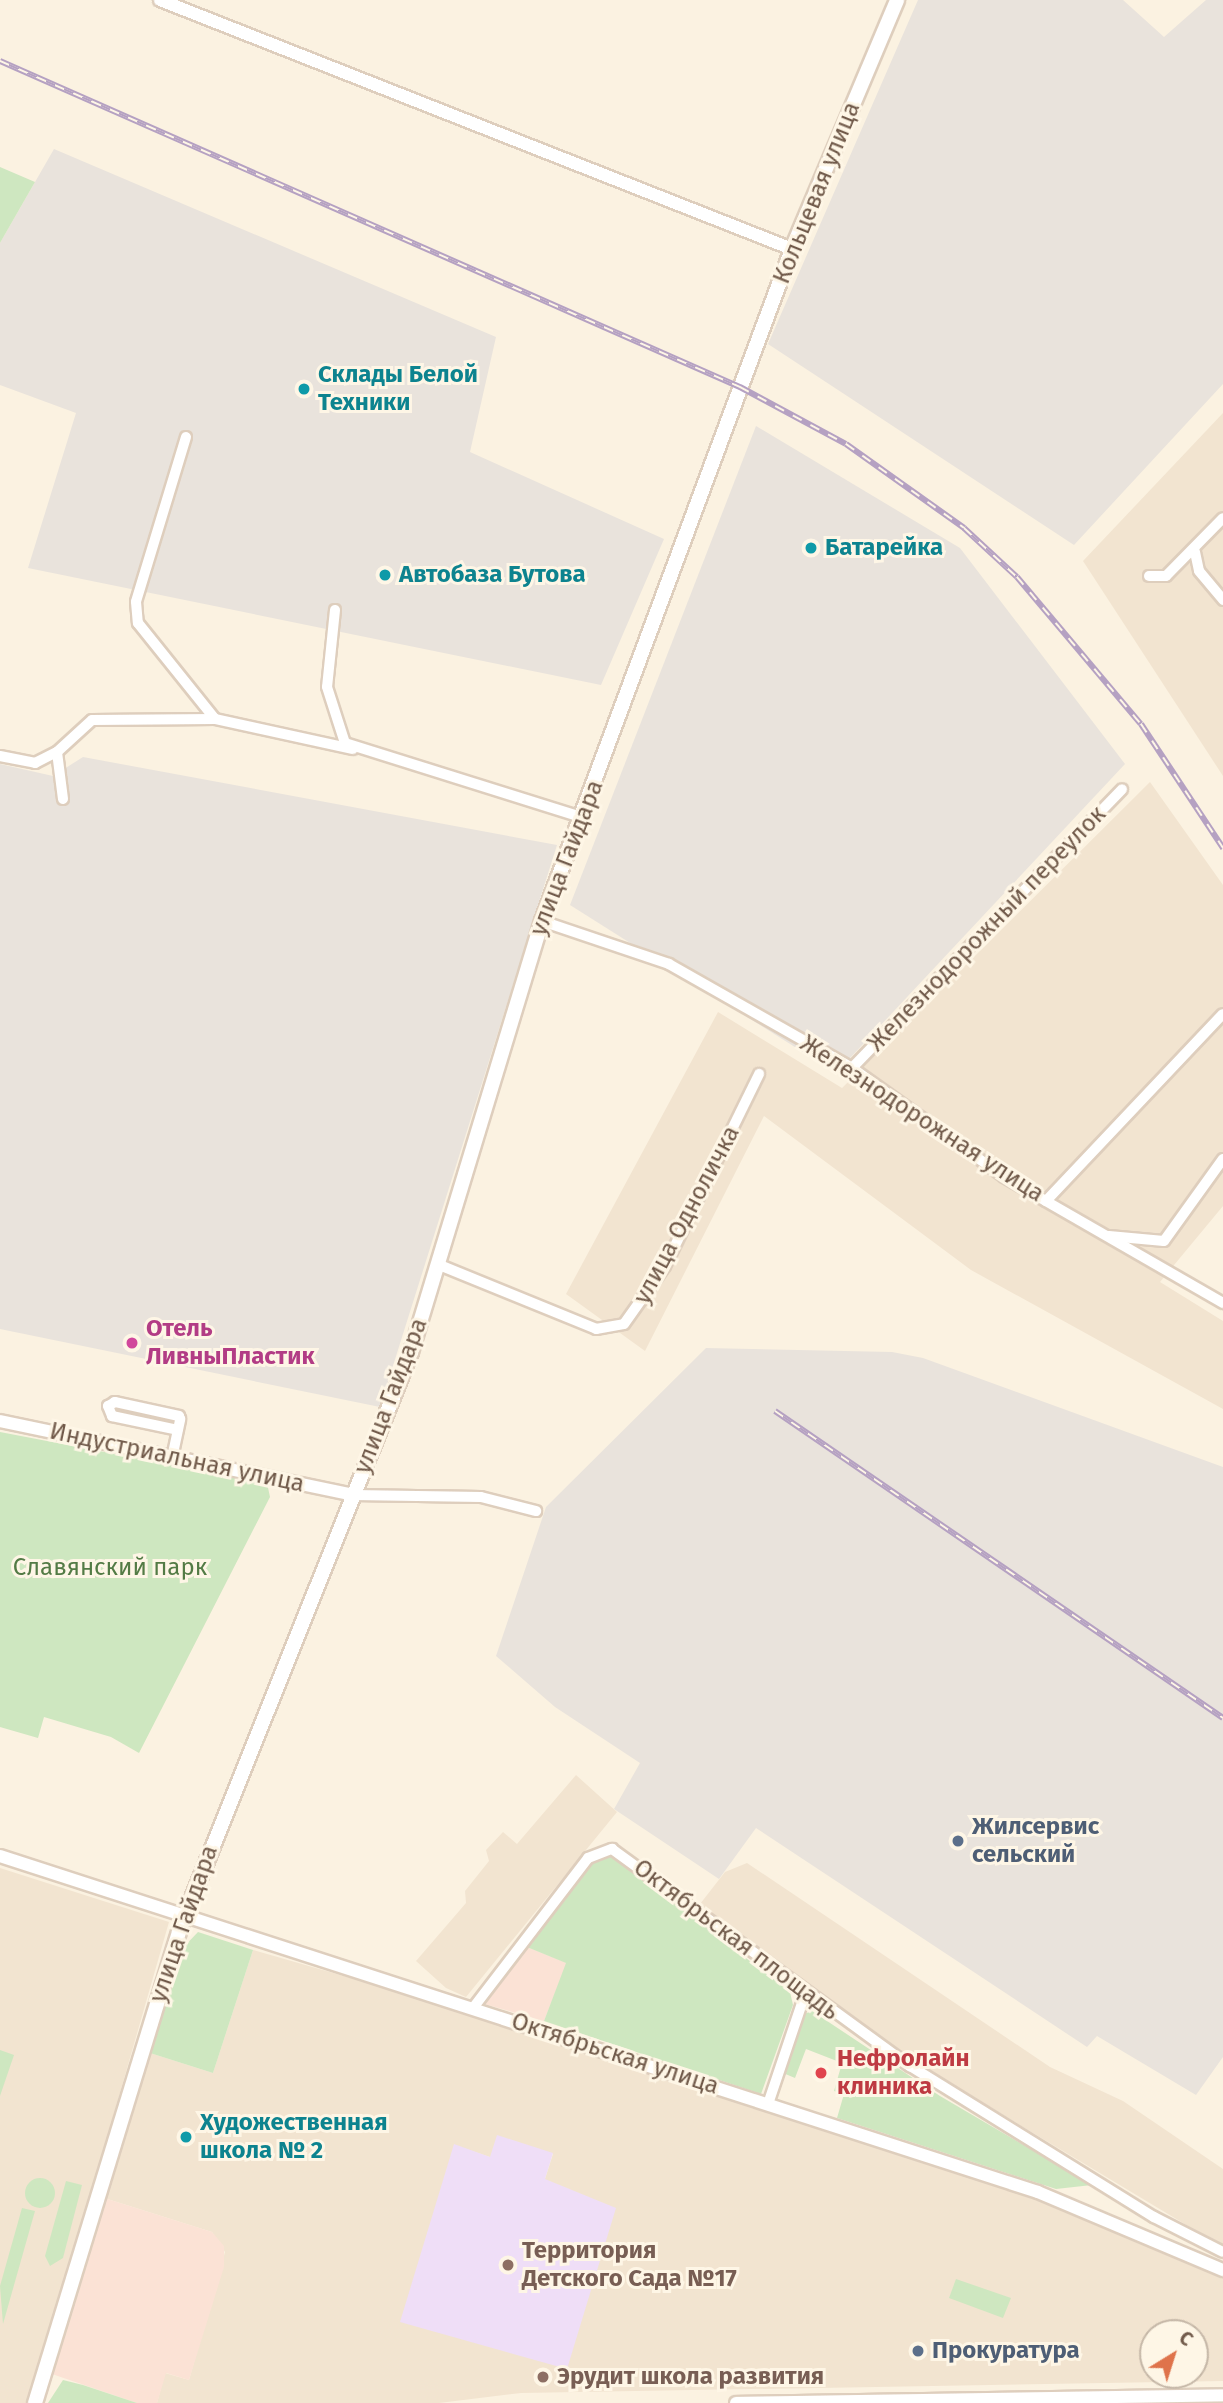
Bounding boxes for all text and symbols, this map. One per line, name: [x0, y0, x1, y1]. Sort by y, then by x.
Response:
street label: Кольцевая улица: [767, 98, 867, 288]
place label: Склады Белой Техники: [318, 361, 478, 417]
marker: Склады Белой Техники: [296, 381, 312, 397]
place label: Батарейка: [825, 534, 943, 562]
marker: Батарейка: [803, 540, 819, 556]
place label: Автобаза Бутова: [399, 561, 586, 589]
marker: Автобаза Бутова: [377, 567, 393, 583]
street label: улица Гайдара: [524, 776, 610, 940]
street label: Железнодорожный переулок: [862, 800, 1112, 1058]
street label: Железнодорожная улица: [795, 1029, 1049, 1209]
street label: улица Одноличка: [628, 1121, 746, 1309]
street label: улица Гайдара: [348, 1314, 434, 1478]
place label: Отель ЛивныПластик: [146, 1315, 315, 1371]
marker: Отель ЛивныПластик: [124, 1335, 140, 1351]
street label: Индустриальная улица: [47, 1417, 307, 1499]
park label: Славянский парк: [13, 1554, 207, 1582]
place label: Жилсервис сельский: [972, 1813, 1099, 1869]
marker: Жилсервис сельский: [950, 1833, 966, 1849]
street label: улица Гайдара: [144, 1842, 224, 2006]
street label: Октябрьская площадь: [628, 1853, 844, 2027]
street label: Октябрьская улица: [508, 2007, 722, 2101]
place label: Нефролайн клиника: [837, 2045, 970, 2101]
marker: Нефролайн клиника: [811, 2063, 831, 2083]
place label: Художественная школа № 2: [200, 2109, 388, 2165]
marker: Художественная школа № 2: [178, 2129, 194, 2145]
place label: Территория Детского Сада №17: [522, 2237, 737, 2293]
marker: Территория Детского Сада №17: [500, 2257, 516, 2273]
north arrow: [1139, 2319, 1209, 2389]
text: С: [1175, 2326, 1197, 2351]
place label: Прокуратура: [932, 2337, 1080, 2365]
marker: Прокуратура: [910, 2343, 926, 2359]
place label: Эрудит школа развития: [557, 2363, 824, 2391]
marker: Эрудит школа развития: [535, 2369, 551, 2385]

